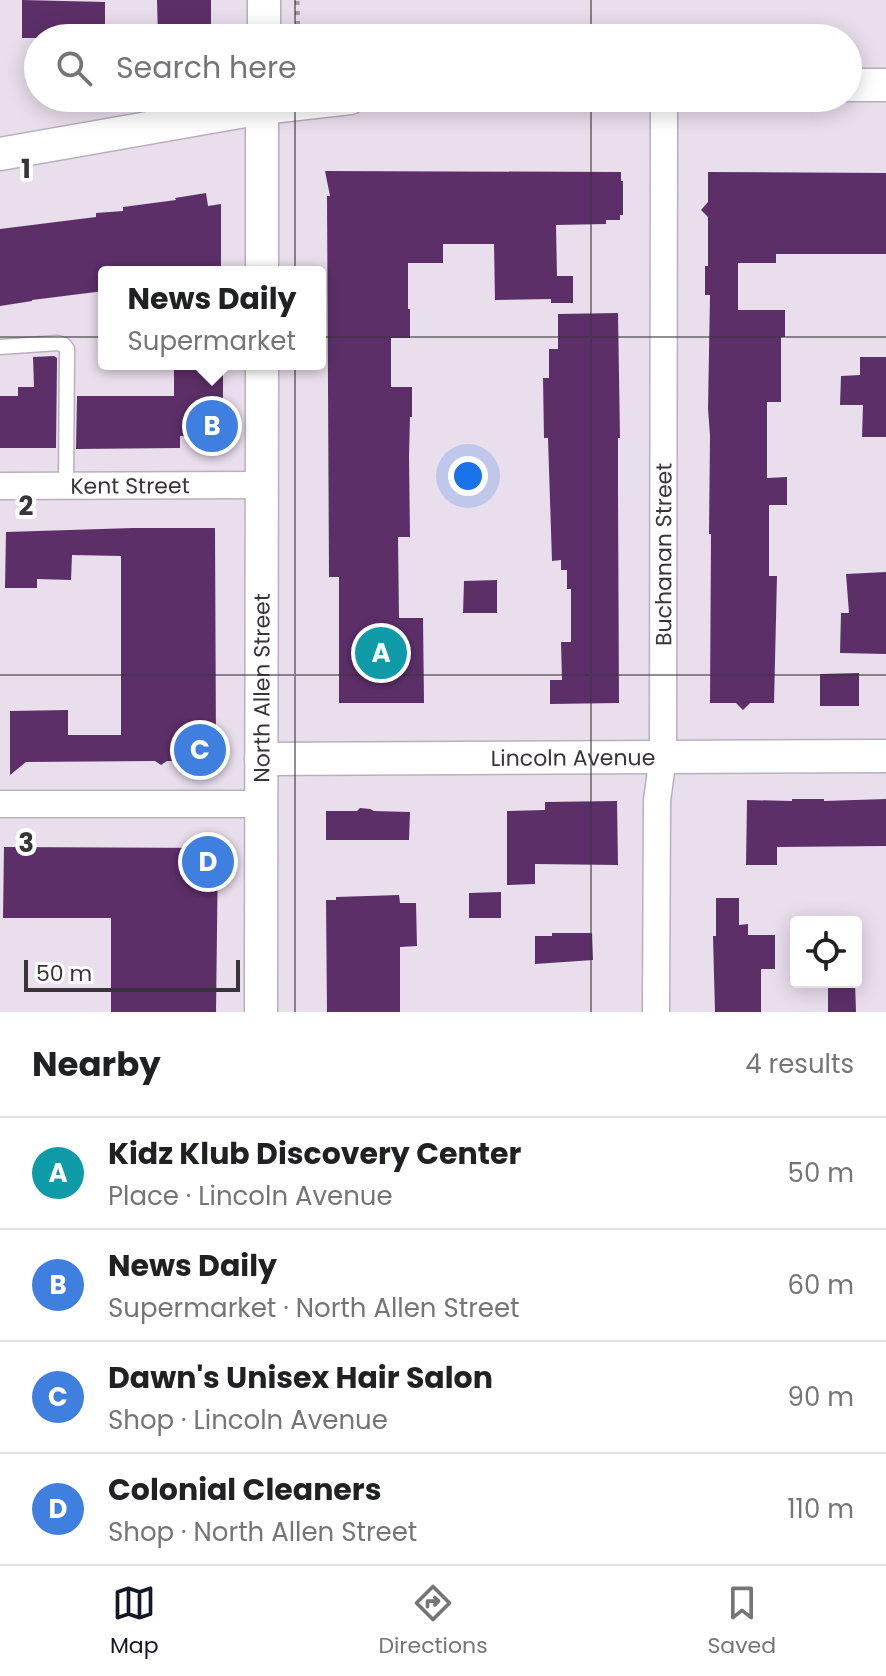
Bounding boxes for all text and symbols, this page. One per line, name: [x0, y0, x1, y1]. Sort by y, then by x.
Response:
search box: [24, 24, 862, 112]
icon: search: [52, 46, 96, 90]
text: Search here: [116, 46, 297, 89]
text: 1: [21, 151, 31, 187]
popup: [98, 266, 326, 370]
text: News Daily: [128, 277, 296, 320]
text: Supermarket: [128, 323, 296, 359]
pin: B: [186, 396, 238, 456]
your location: [448, 456, 488, 496]
street label: Buchanan Street: [648, 463, 679, 646]
street label: Kent Street: [70, 470, 190, 502]
text: 2: [19, 488, 34, 524]
street label: North Allen Street: [246, 593, 278, 783]
pin: A: [355, 623, 407, 683]
pin: C: [174, 720, 226, 780]
street label: Lincoln Avenue: [491, 742, 655, 774]
text: 3: [18, 825, 34, 861]
pin: D: [182, 832, 234, 892]
map controls: [790, 916, 862, 988]
button: locate: [790, 916, 862, 988]
scale bar: [24, 956, 240, 992]
text: 50 m: [36, 958, 92, 989]
text: Nearby: [32, 1040, 161, 1088]
text: 4 results: [745, 1046, 854, 1082]
text: Kidz Klub Discovery Center: [108, 1132, 521, 1175]
text: A: [48, 1155, 68, 1191]
text: 50 m: [788, 1155, 854, 1191]
text: Place · Lincoln Avenue: [108, 1178, 393, 1214]
text: News Daily: [108, 1244, 277, 1287]
text: B: [49, 1267, 67, 1303]
text: 60 m: [787, 1267, 854, 1303]
text: Supermarket · North Allen Street: [108, 1290, 520, 1326]
text: Dawn's Unisex Hair Salon: [108, 1356, 493, 1399]
text: C: [48, 1379, 68, 1415]
text: 90 m: [788, 1379, 854, 1415]
text: Shop · Lincoln Avenue: [108, 1402, 388, 1438]
text: Colonial Cleaners: [108, 1468, 381, 1511]
text: D: [49, 1491, 67, 1527]
text: 110 m: [787, 1491, 854, 1527]
text: Shop · North Allen Street: [108, 1514, 417, 1550]
tab: Map: [110, 1581, 159, 1662]
tab: Directions: [378, 1581, 488, 1662]
tab: Saved: [707, 1581, 776, 1662]

